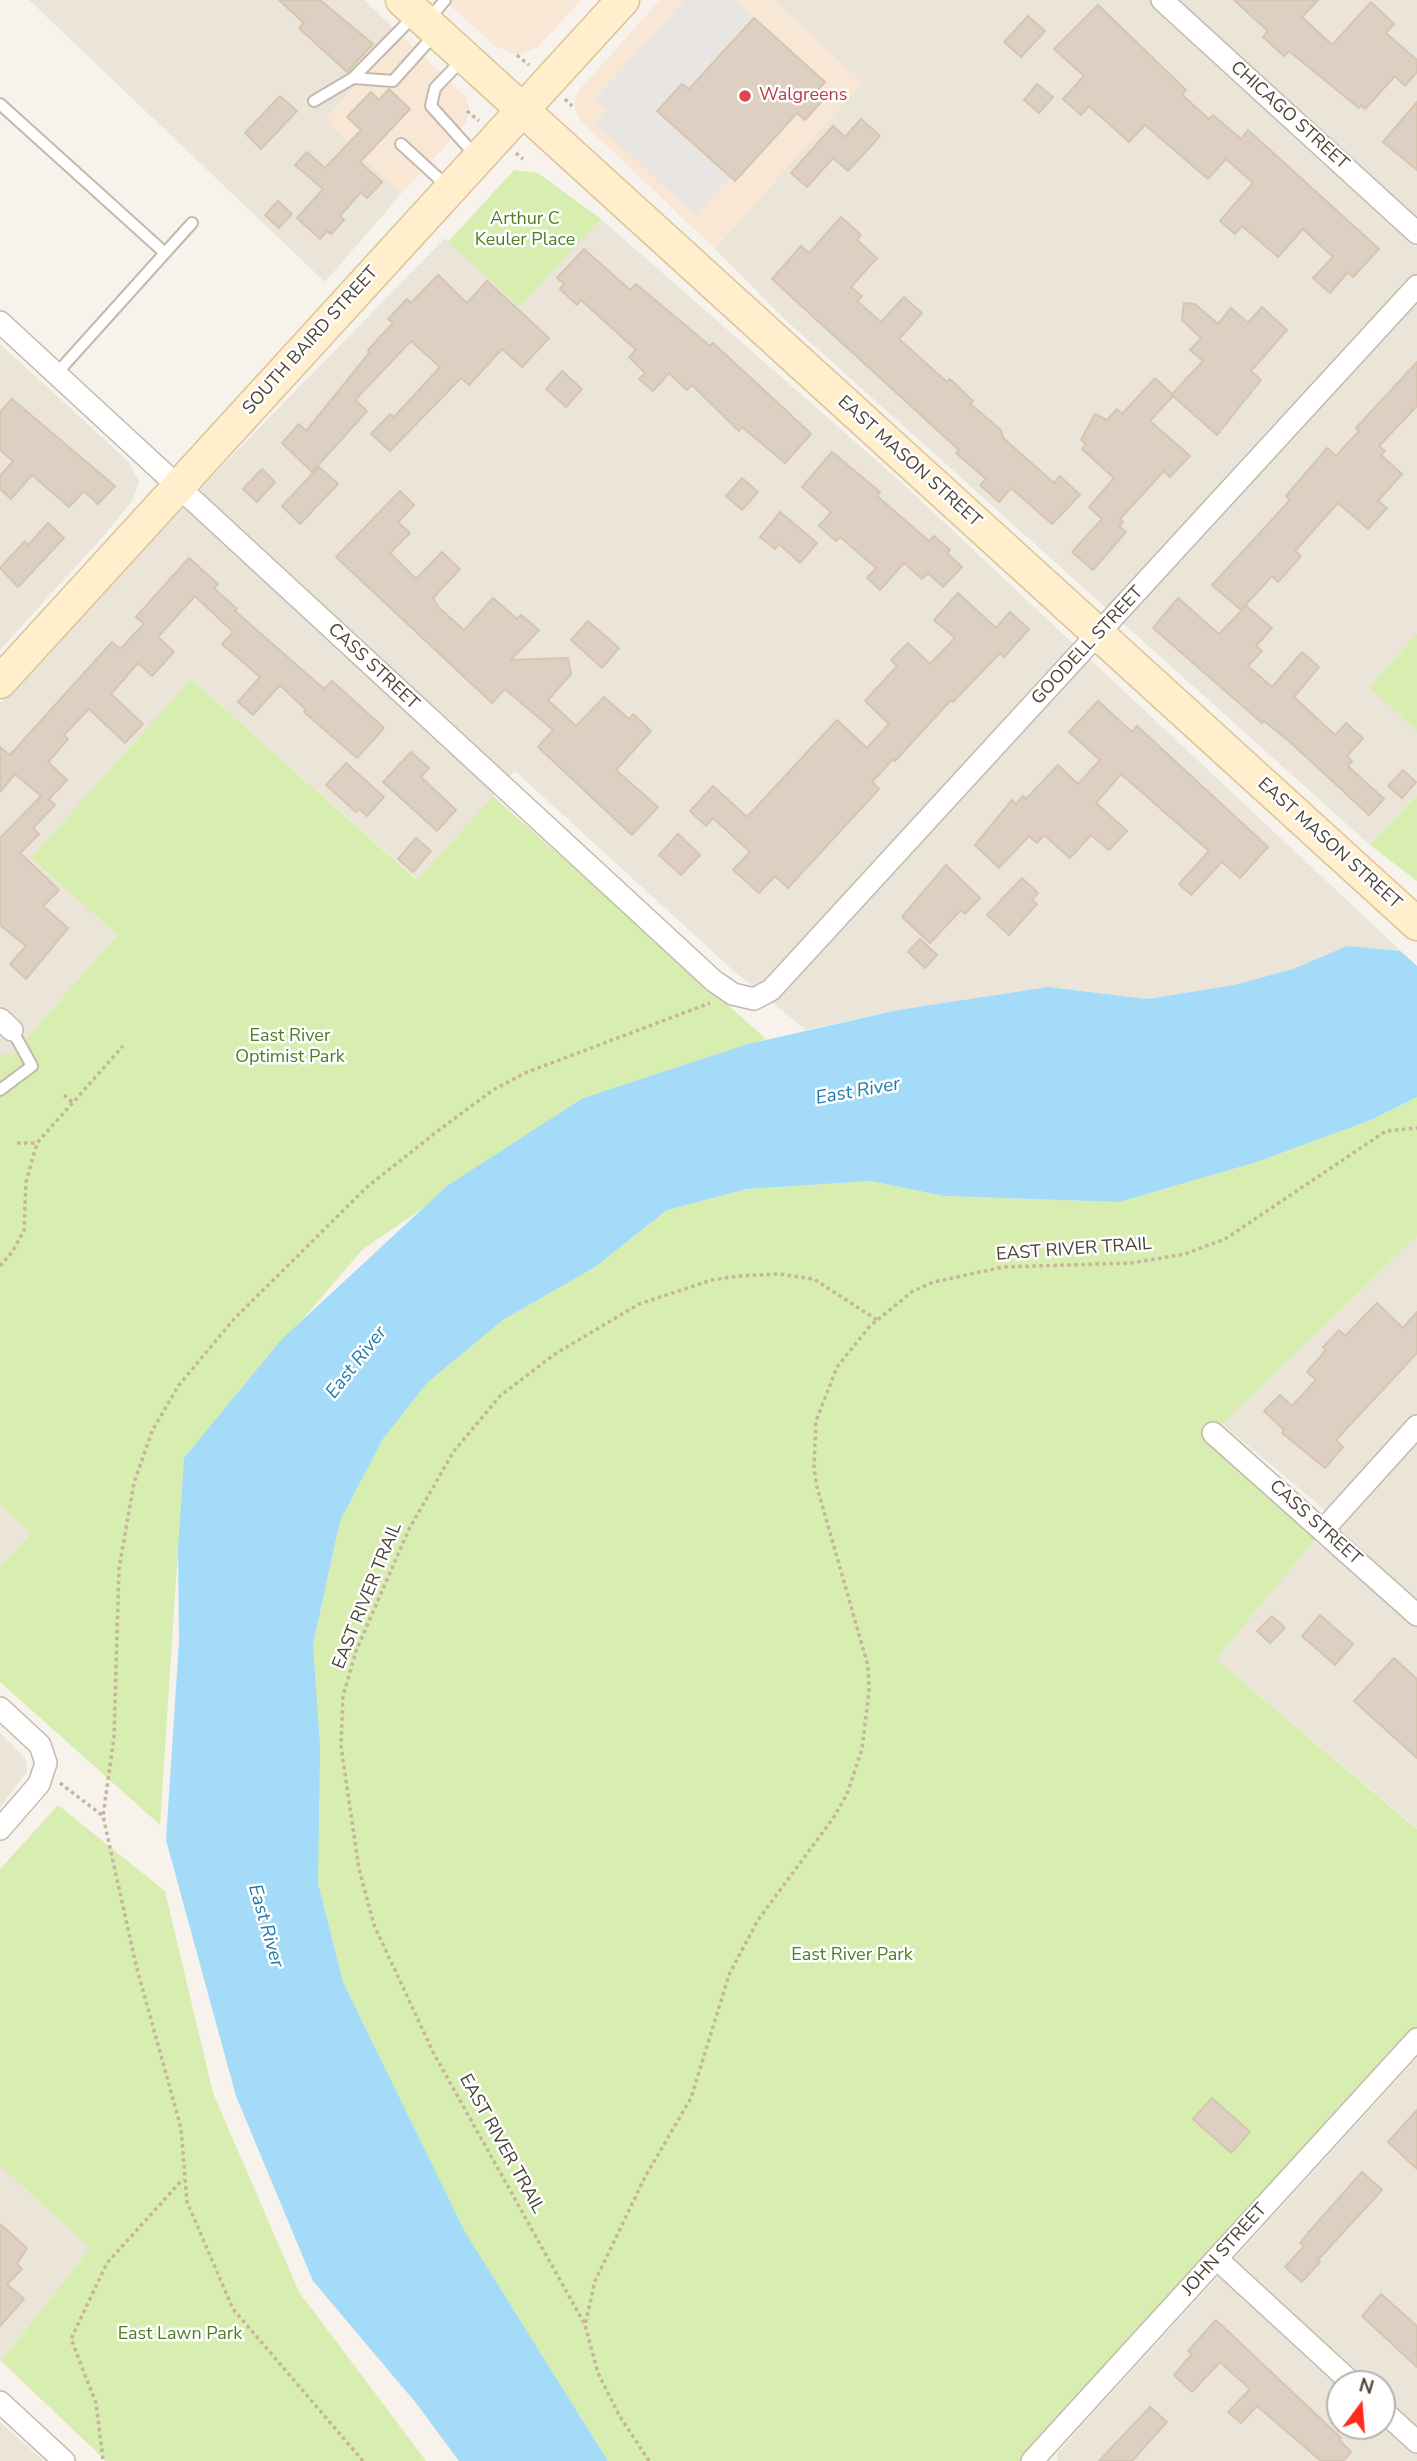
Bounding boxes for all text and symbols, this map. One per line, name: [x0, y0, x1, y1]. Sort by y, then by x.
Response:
street label: CHICAGO STREET: [1225, 57, 1353, 175]
place label: Walgreens: [759, 85, 847, 107]
marker: Walgreens: [737, 88, 753, 104]
park label: Arthur C Keuler Place: [475, 209, 575, 252]
street label: SOUTH BAIRD STREET: [239, 262, 383, 420]
street label: EAST MASON STREET: [833, 392, 985, 532]
street label: GOODELL STREET: [1028, 582, 1148, 710]
street label: CASS STREET: [323, 619, 423, 715]
street label: EAST MASON STREET: [1253, 774, 1405, 914]
park label: East River Optimist Park: [235, 1026, 345, 1068]
water label: East River: [814, 1073, 902, 1111]
street label: EAST RIVER TRAIL: [995, 1234, 1153, 1266]
water label: East River: [322, 1322, 392, 1404]
street label: CASS STREET: [1264, 1476, 1366, 1570]
street label: EAST RIVER TRAIL: [329, 1520, 407, 1672]
water label: East River: [242, 1882, 288, 1970]
park label: East River Park: [791, 1945, 913, 1967]
street label: EAST RIVER TRAIL: [454, 2071, 548, 2217]
street label: JOHN STREET: [1178, 2199, 1272, 2301]
park label: East Lawn Park: [118, 2324, 242, 2346]
north arrow: [1326, 2370, 1396, 2440]
text: N: [1356, 2372, 1377, 2401]

